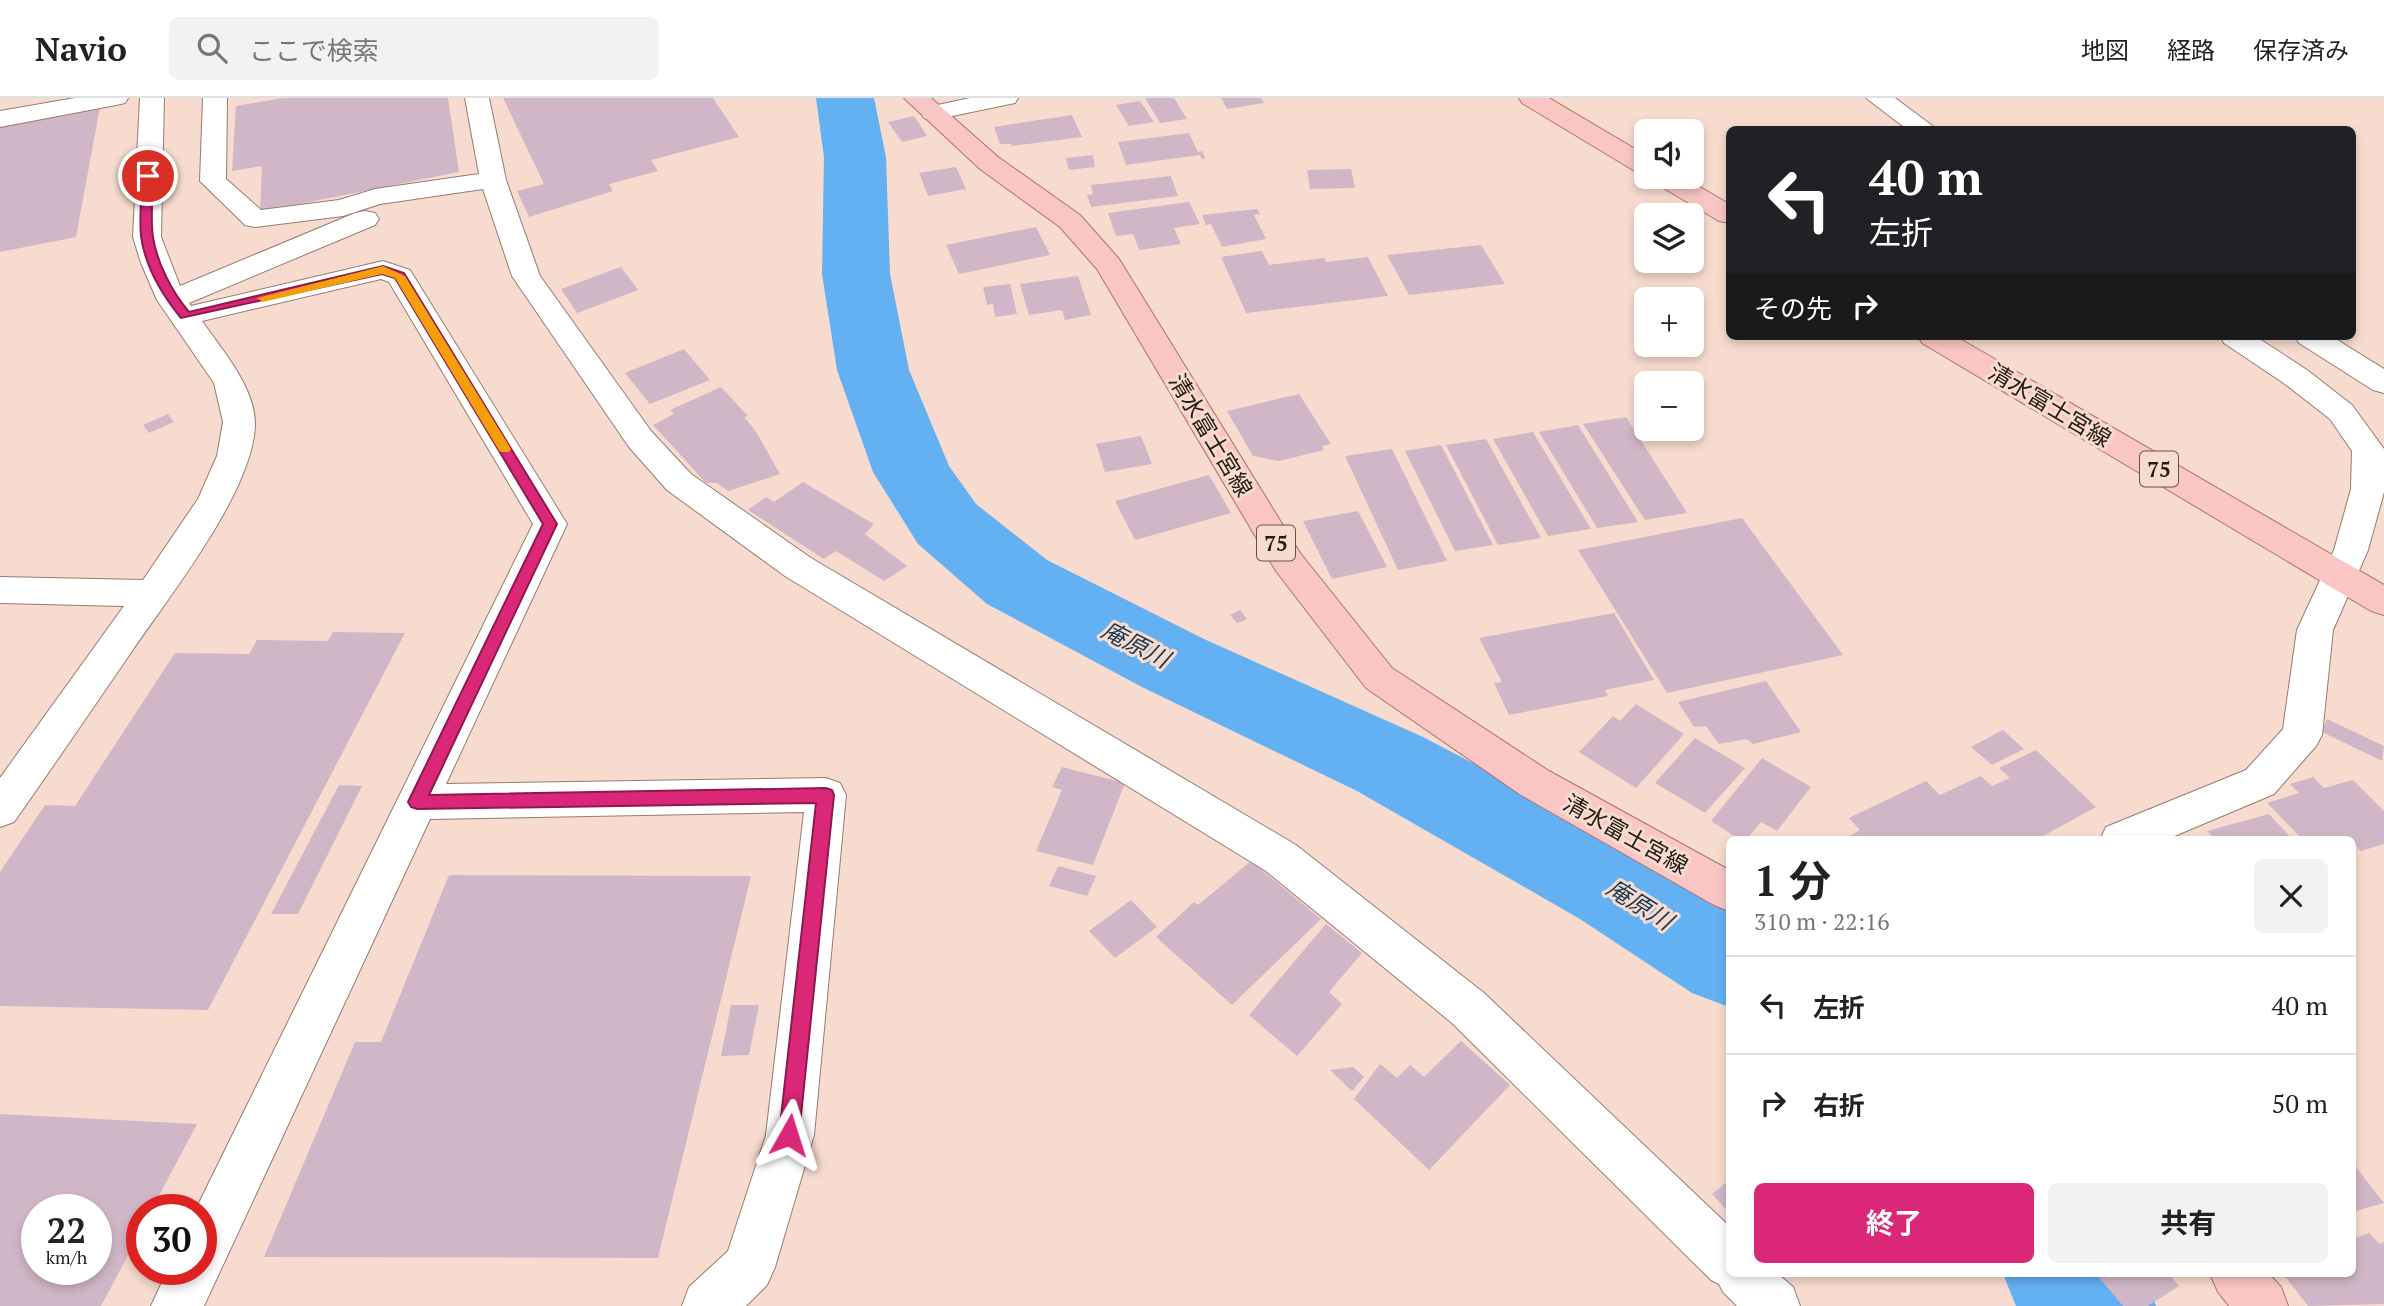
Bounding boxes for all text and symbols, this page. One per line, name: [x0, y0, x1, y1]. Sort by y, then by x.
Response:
search box: [169, 17, 659, 80]
text: Navio: [35, 27, 127, 70]
icon: search: [193, 29, 231, 67]
text: ここで検索: [249, 33, 379, 67]
text: 地図: [2081, 34, 2129, 66]
text: 経路: [2167, 34, 2215, 66]
text: 保存済み: [2253, 34, 2349, 66]
map controls: [1634, 119, 1704, 441]
button: sound: [1634, 119, 1704, 189]
text: 40 m: [1869, 144, 1983, 209]
pin: [118, 146, 178, 206]
icon: left: [1754, 154, 1845, 245]
icon: arrive: [129, 157, 167, 195]
button: layers: [1634, 203, 1704, 273]
text: 左折: [1869, 211, 1933, 253]
button: +: [1634, 287, 1704, 357]
icon: right: [1846, 287, 1884, 325]
text: その先: [1754, 291, 1832, 325]
street label: 清水富士宮線: [1983, 356, 2117, 454]
street label: 清水富士宮線: [1162, 368, 1260, 502]
button: −: [1634, 371, 1704, 441]
road number: 75: [2140, 452, 2178, 486]
road number: 75: [1257, 526, 1295, 560]
water label: 庵原川: [1097, 613, 1178, 676]
street label: 清水富士宮線: [1558, 787, 1694, 881]
text: 1 分: [1754, 852, 1831, 908]
button: close: [2254, 859, 2328, 933]
water label: 庵原川: [1601, 871, 1682, 938]
text: 310 m · 22:16: [1754, 906, 1889, 937]
icon: left: [1754, 986, 1792, 1024]
text: 40 m: [2272, 988, 2328, 1022]
text: 左折: [1813, 990, 1865, 1024]
icon: right: [1754, 1084, 1792, 1122]
text: 50 m: [2272, 1086, 2328, 1120]
text: 右折: [1813, 1088, 1865, 1122]
position arrow: [752, 1098, 826, 1172]
button: 終了: [1754, 1183, 2034, 1263]
button: 共有: [2048, 1183, 2328, 1263]
speed limit sign: 30: [126, 1194, 217, 1285]
text: 22: [47, 1207, 86, 1253]
text: km/h: [46, 1245, 87, 1269]

